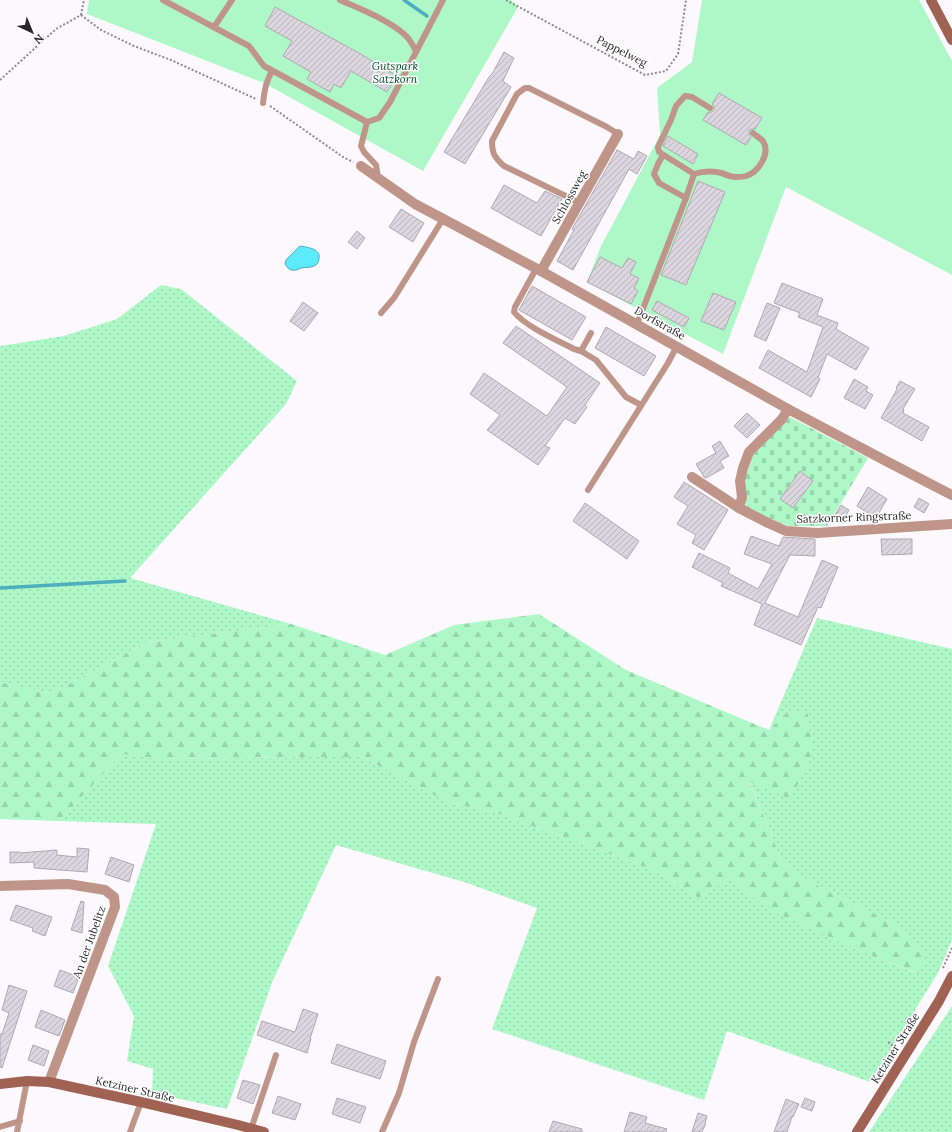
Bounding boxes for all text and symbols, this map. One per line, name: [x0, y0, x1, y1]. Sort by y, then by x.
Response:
north arrow: [12, 12, 52, 52]
text: N: [31, 31, 47, 48]
street label: Pappelweg: [594, 32, 651, 70]
park label: Gutspark Satzkorn: [372, 59, 419, 86]
street label: Schlossweg: [549, 167, 590, 226]
street label: Dorfstraße: [632, 303, 688, 343]
street label: Satzkorner Ringstraße: [796, 508, 912, 526]
street label: An der Jubelitz: [69, 904, 109, 981]
street label: Ketziner Straße: [868, 1010, 922, 1086]
street label: Ketziner Straße: [94, 1073, 176, 1105]

